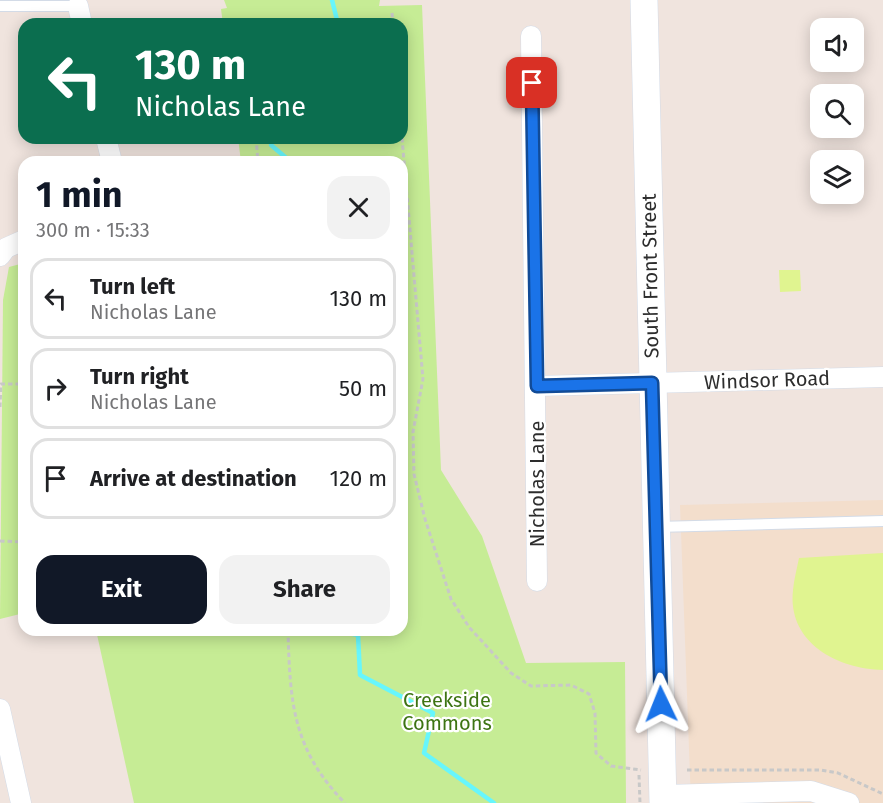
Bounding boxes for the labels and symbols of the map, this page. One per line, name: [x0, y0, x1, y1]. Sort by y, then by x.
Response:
pin: [506, 57, 557, 108]
street label: South Front Street: [637, 193, 663, 359]
street label: Windsor Road: [704, 366, 830, 394]
street label: Nicholas Lane: [525, 421, 549, 547]
position arrow: [629, 672, 693, 736]
park label: Creekside Commons: [402, 688, 492, 735]

